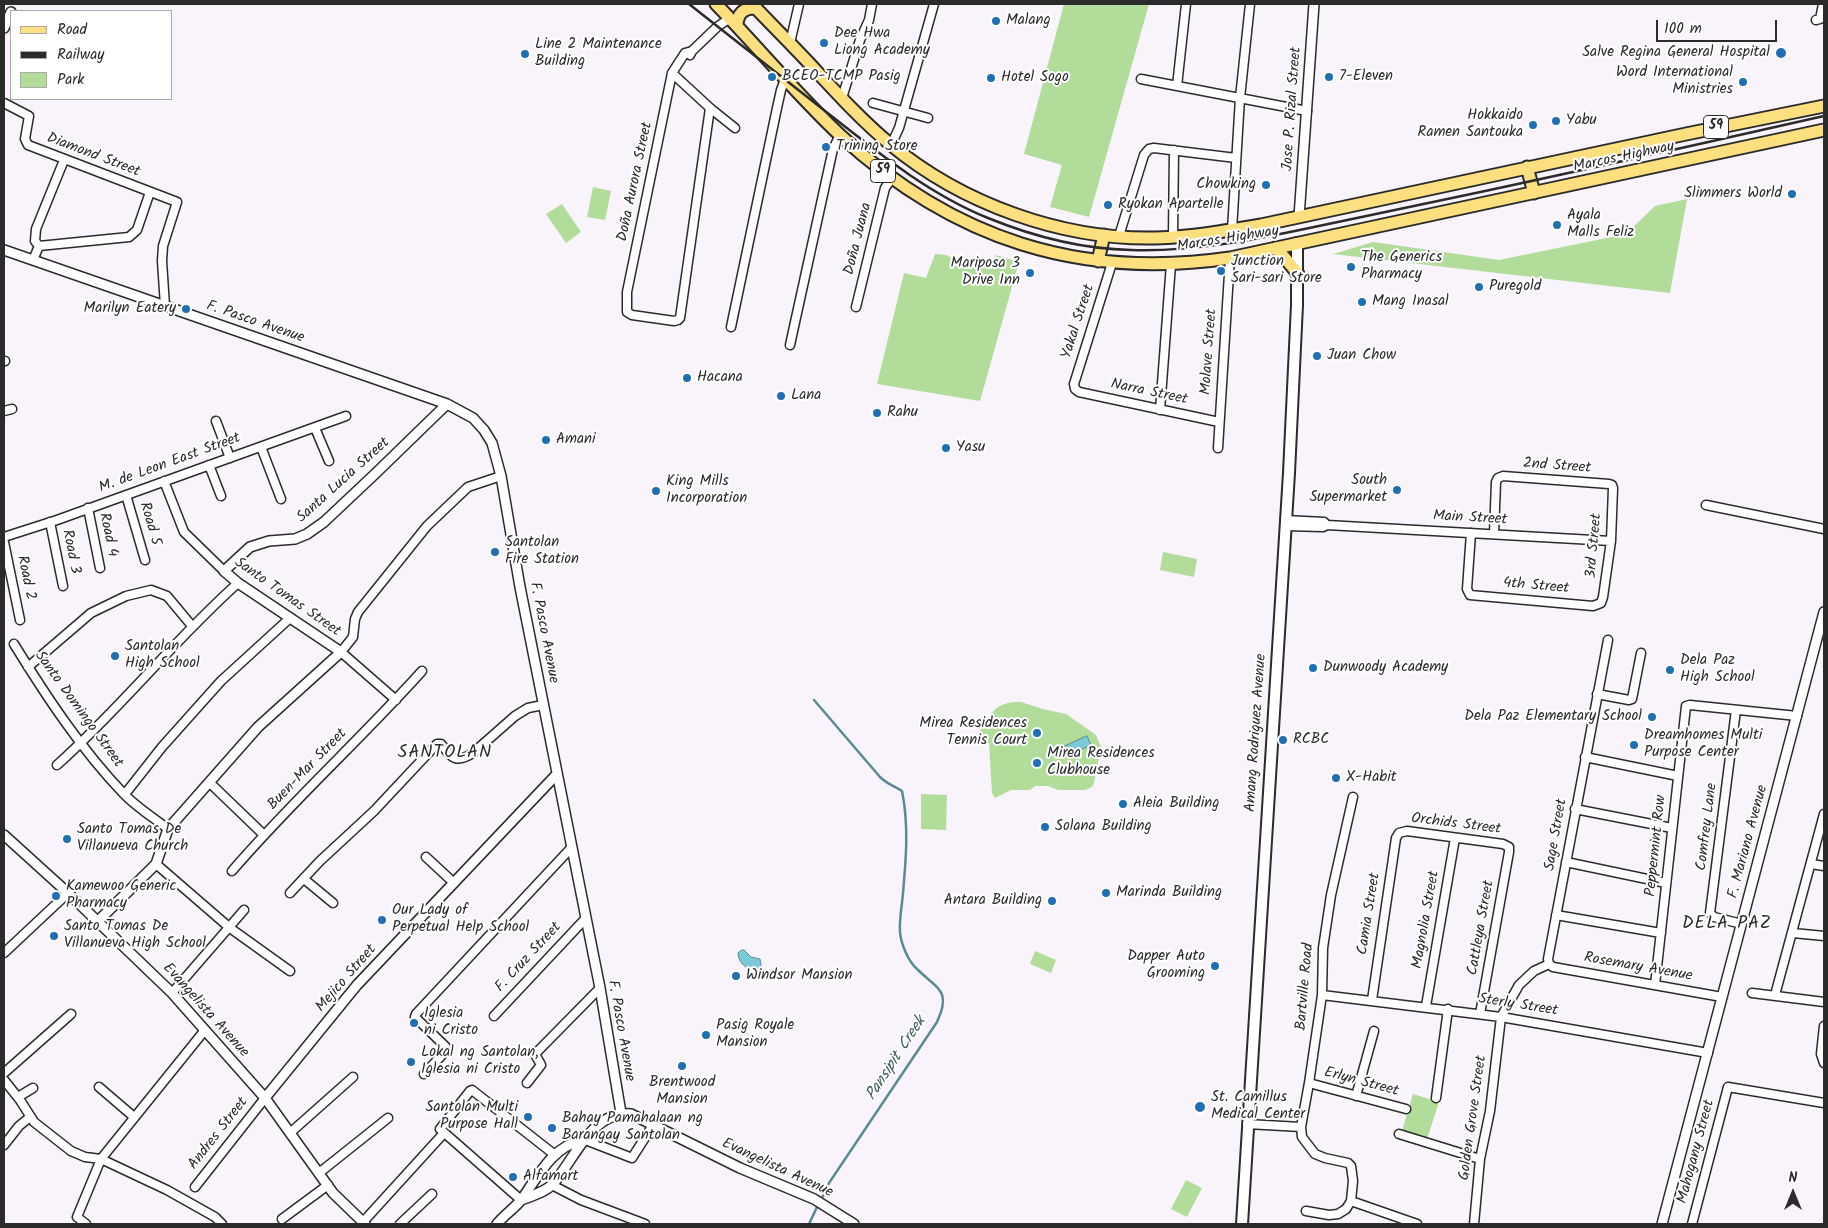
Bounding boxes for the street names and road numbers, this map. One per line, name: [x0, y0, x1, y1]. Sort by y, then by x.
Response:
street label: Jose P. Rizal Street: [1280, 46, 1306, 172]
road number: 59: [1704, 115, 1728, 138]
street label: Doña Aurora Street: [615, 121, 657, 243]
street label: Diamond Street: [44, 130, 142, 182]
street label: Marcos Highway: [1572, 139, 1676, 177]
road number: 59: [870, 160, 896, 182]
street label: Doña Juana: [841, 201, 877, 277]
street label: Marcos Highway: [1176, 223, 1280, 257]
street label: Yakal Street: [1058, 282, 1100, 362]
street label: F. Pasco Avenue: [204, 298, 306, 348]
street label: Molave Street: [1198, 308, 1222, 396]
street label: Narra Street: [1109, 376, 1189, 410]
street label: M. de Leon East Street: [97, 430, 243, 498]
street label: Santa Lucia Street: [294, 435, 394, 527]
street label: 2nd Street: [1522, 456, 1592, 478]
street label: Road 5: [134, 500, 164, 548]
street label: Main Street: [1432, 508, 1508, 530]
street label: Road 4: [94, 511, 120, 559]
street label: 3rd Street: [1583, 513, 1607, 579]
street label: Road 3: [57, 528, 83, 576]
street label: Road 2: [12, 554, 38, 602]
street label: Santo Tomas Street: [230, 555, 344, 641]
street label: 4th Street: [1502, 575, 1570, 599]
street label: F. Pasco Avenue: [524, 581, 562, 685]
street label: Santo Domingo Street: [30, 648, 126, 772]
street label: Amang Rodriguez Avenue: [1242, 653, 1272, 813]
street label: Buen-Mar Street: [265, 726, 351, 814]
street label: Comfrey Lane: [1694, 782, 1722, 872]
street label: F. Mariano Avenue: [1725, 783, 1773, 901]
street label: Peppermint Row: [1643, 794, 1671, 898]
street label: Sage Street: [1542, 798, 1572, 872]
street label: Orchids Street: [1410, 811, 1502, 839]
street label: Magnolia Street: [1410, 870, 1444, 970]
street label: Camia Street: [1355, 872, 1385, 956]
street label: Cattleya Street: [1465, 879, 1499, 977]
street label: F. Cruz Street: [492, 919, 566, 997]
street label: Mejico Street: [313, 942, 381, 1016]
street label: Bartville Road: [1293, 943, 1319, 1031]
street label: Rosemary Avenue: [1582, 950, 1694, 986]
street label: Evangelista Avenue: [158, 960, 252, 1062]
street label: F. Pasco Avenue: [602, 979, 638, 1083]
street label: Sterly Street: [1477, 991, 1559, 1021]
street label: Golden Grove Street: [1456, 1054, 1492, 1182]
street label: Erlyn Street: [1322, 1064, 1400, 1102]
street label: Andres Street: [185, 1094, 253, 1174]
street label: Mahogany Street: [1674, 1098, 1720, 1206]
street label: Evangelista Avenue: [719, 1135, 835, 1203]

